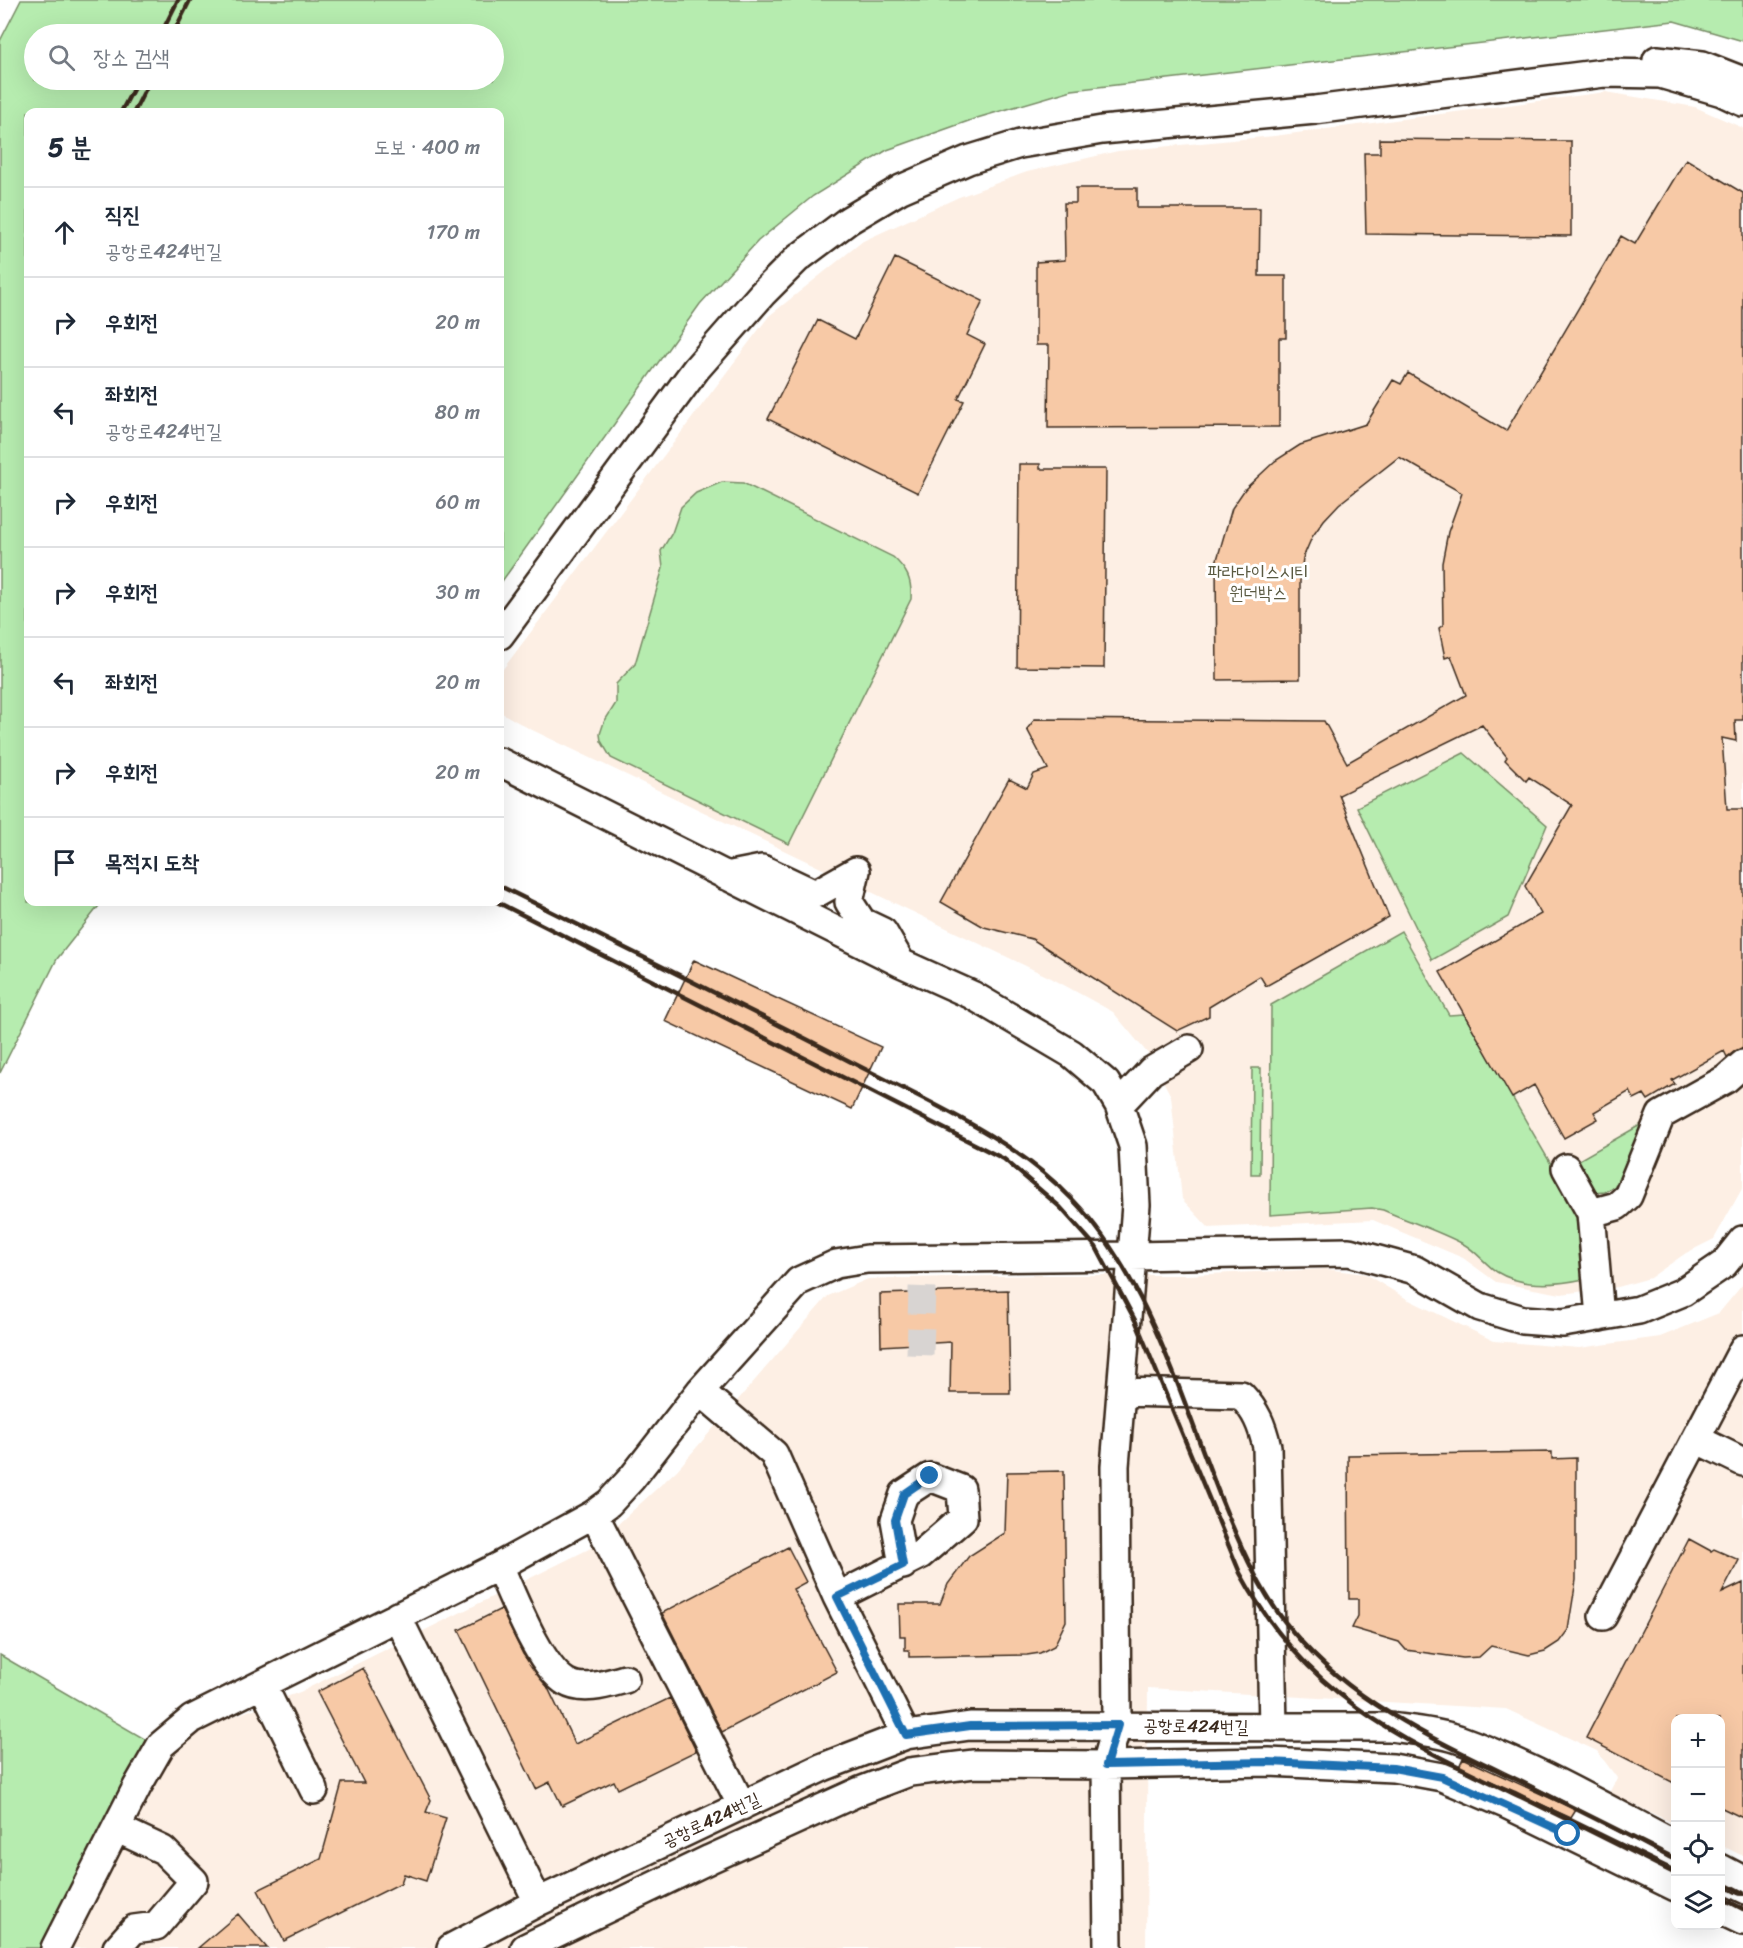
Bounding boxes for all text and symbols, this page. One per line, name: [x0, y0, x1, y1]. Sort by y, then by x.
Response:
search box: [24, 24, 504, 90]
text: 장소 검색: [93, 38, 170, 77]
icon: search: [45, 41, 78, 74]
text: 5 분: [48, 124, 92, 170]
text: 도보 · 400 m: [374, 130, 480, 165]
text: 직진: [105, 195, 140, 234]
text: 170 m: [427, 215, 480, 250]
icon: ahead: [48, 216, 81, 249]
text: 공항로424번길: [105, 234, 222, 269]
text: 우회전: [105, 303, 158, 342]
text: 20 m: [435, 305, 480, 340]
icon: right: [48, 306, 81, 339]
text: 좌회전: [105, 375, 158, 414]
text: 80 m: [435, 395, 480, 430]
icon: left: [48, 396, 81, 429]
text: 공항로424번길: [105, 414, 222, 449]
text: 우회전: [105, 483, 158, 522]
text: 60 m: [435, 485, 480, 520]
icon: right: [48, 486, 81, 519]
park label: 파라다이스시티 원더박스: [1207, 556, 1309, 609]
text: 우회전: [105, 573, 158, 612]
text: 30 m: [436, 575, 480, 610]
icon: right: [48, 576, 81, 609]
text: 좌회전: [105, 663, 158, 702]
text: 20 m: [435, 665, 480, 700]
icon: left: [48, 666, 81, 699]
text: 우회전: [105, 753, 158, 792]
text: 20 m: [435, 755, 480, 790]
icon: right: [48, 756, 81, 789]
text: 목적지 도착: [105, 843, 199, 882]
icon: arrive: [48, 846, 81, 879]
route end: [916, 1462, 942, 1488]
street label: 공항로424번길: [1143, 1709, 1249, 1743]
map controls: [1671, 1714, 1725, 1930]
button: +: [1671, 1714, 1725, 1768]
button: −: [1671, 1768, 1725, 1822]
street label: 공항로424번길: [657, 1783, 766, 1857]
route start: [1554, 1820, 1580, 1846]
button: locate: [1671, 1822, 1725, 1876]
button: layers: [1671, 1876, 1725, 1930]

